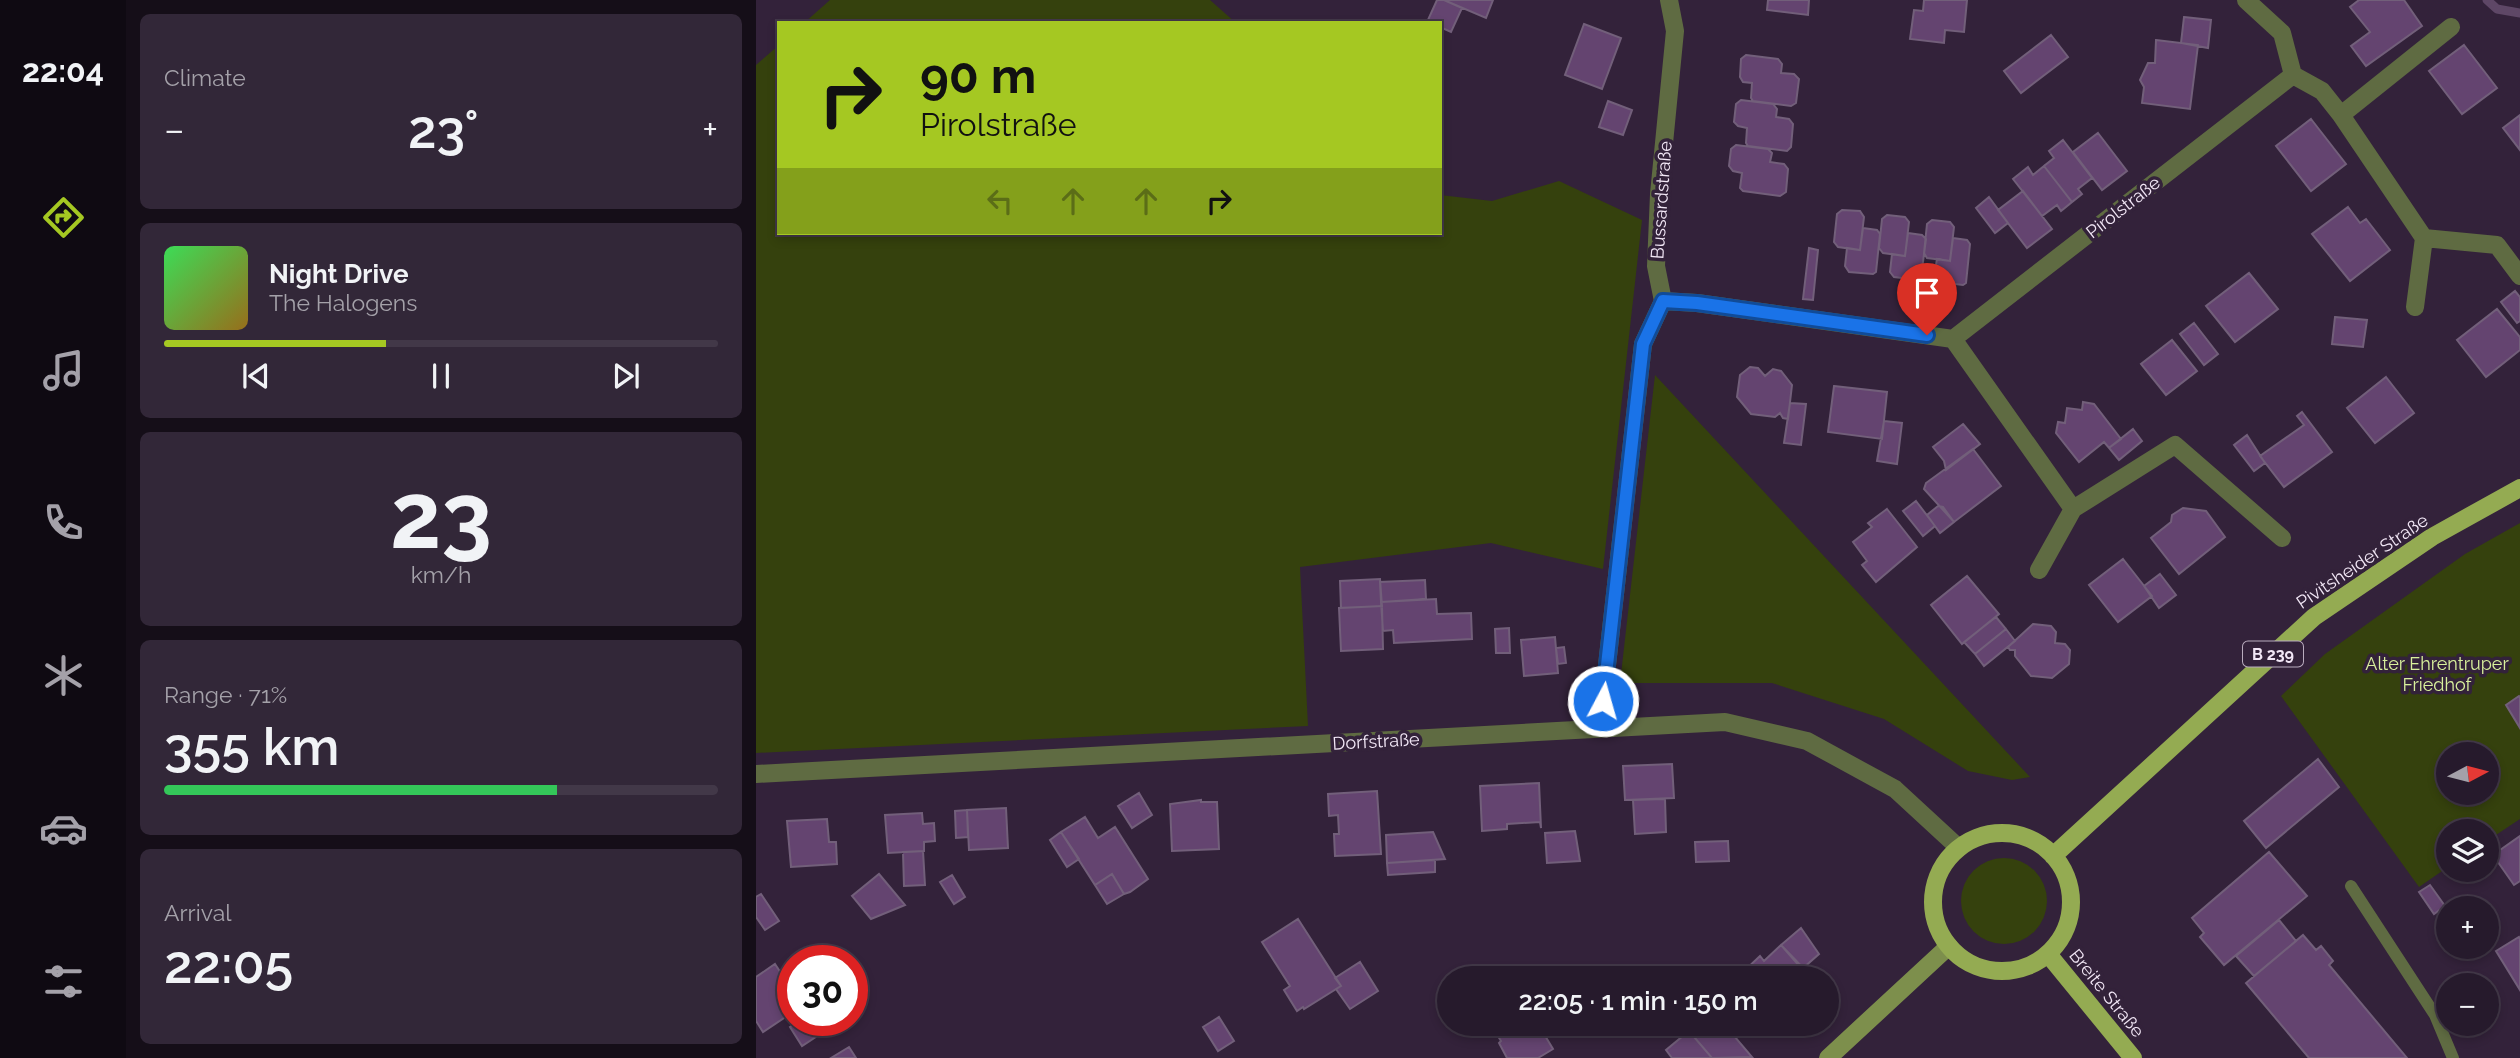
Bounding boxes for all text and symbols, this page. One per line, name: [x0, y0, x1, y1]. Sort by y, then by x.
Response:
text: 90 m: [920, 47, 1036, 104]
icon: right: [805, 49, 896, 140]
text: 22:04: [22, 52, 104, 89]
text: Climate: [164, 64, 246, 91]
text: 23°: [408, 99, 479, 160]
text: Pirolstraße: [920, 106, 1077, 143]
text: −: [164, 107, 184, 152]
text: +: [702, 107, 718, 152]
street label: Bussardstraße: [1646, 140, 1676, 260]
street label: Pirolstraße: [2082, 171, 2164, 242]
icon: left: [981, 182, 1019, 220]
icon: ahead: [1054, 182, 1092, 220]
icon: ahead: [1127, 182, 1165, 220]
icon: right: [1200, 182, 1238, 220]
icon: directions: [39, 193, 88, 242]
text: Night Drive: [269, 259, 408, 289]
pin: [1897, 263, 1957, 335]
icon: arrive: [1908, 274, 1946, 312]
text: The Halogens: [269, 289, 417, 316]
icon: music: [39, 346, 88, 395]
icon: previous: [237, 357, 275, 395]
icon: pause: [422, 357, 460, 395]
icon: next: [607, 357, 645, 395]
text: 23: [390, 462, 492, 569]
icon: phone: [39, 498, 88, 547]
street label: Pivitsheider Straße: [2292, 509, 2432, 613]
text: km/h: [411, 561, 471, 588]
road number: B 239: [2243, 642, 2303, 666]
icon: climate: [39, 651, 88, 700]
park label: Alter Ehrentruper Friedhof: [2365, 653, 2509, 695]
position arrow: [1566, 664, 1640, 738]
text: Range · 71%: [164, 681, 287, 708]
text: 355 km: [164, 716, 339, 777]
street label: Dorfstraße: [1332, 728, 1420, 754]
north arrow: [2436, 742, 2499, 805]
map controls: [2436, 742, 2499, 1036]
icon: car: [39, 804, 88, 853]
button: layers: [2436, 819, 2499, 882]
button: +: [2436, 896, 2499, 959]
text: Arrival: [164, 899, 231, 926]
text: 22:05: [164, 934, 293, 995]
speed limit sign: 30: [777, 945, 868, 1036]
street label: Breite Straße: [2065, 945, 2149, 1041]
icon: filters: [39, 957, 88, 1006]
button: −: [2436, 973, 2499, 1036]
text: 22:05 · 1 min · 150 m: [1518, 986, 1758, 1016]

